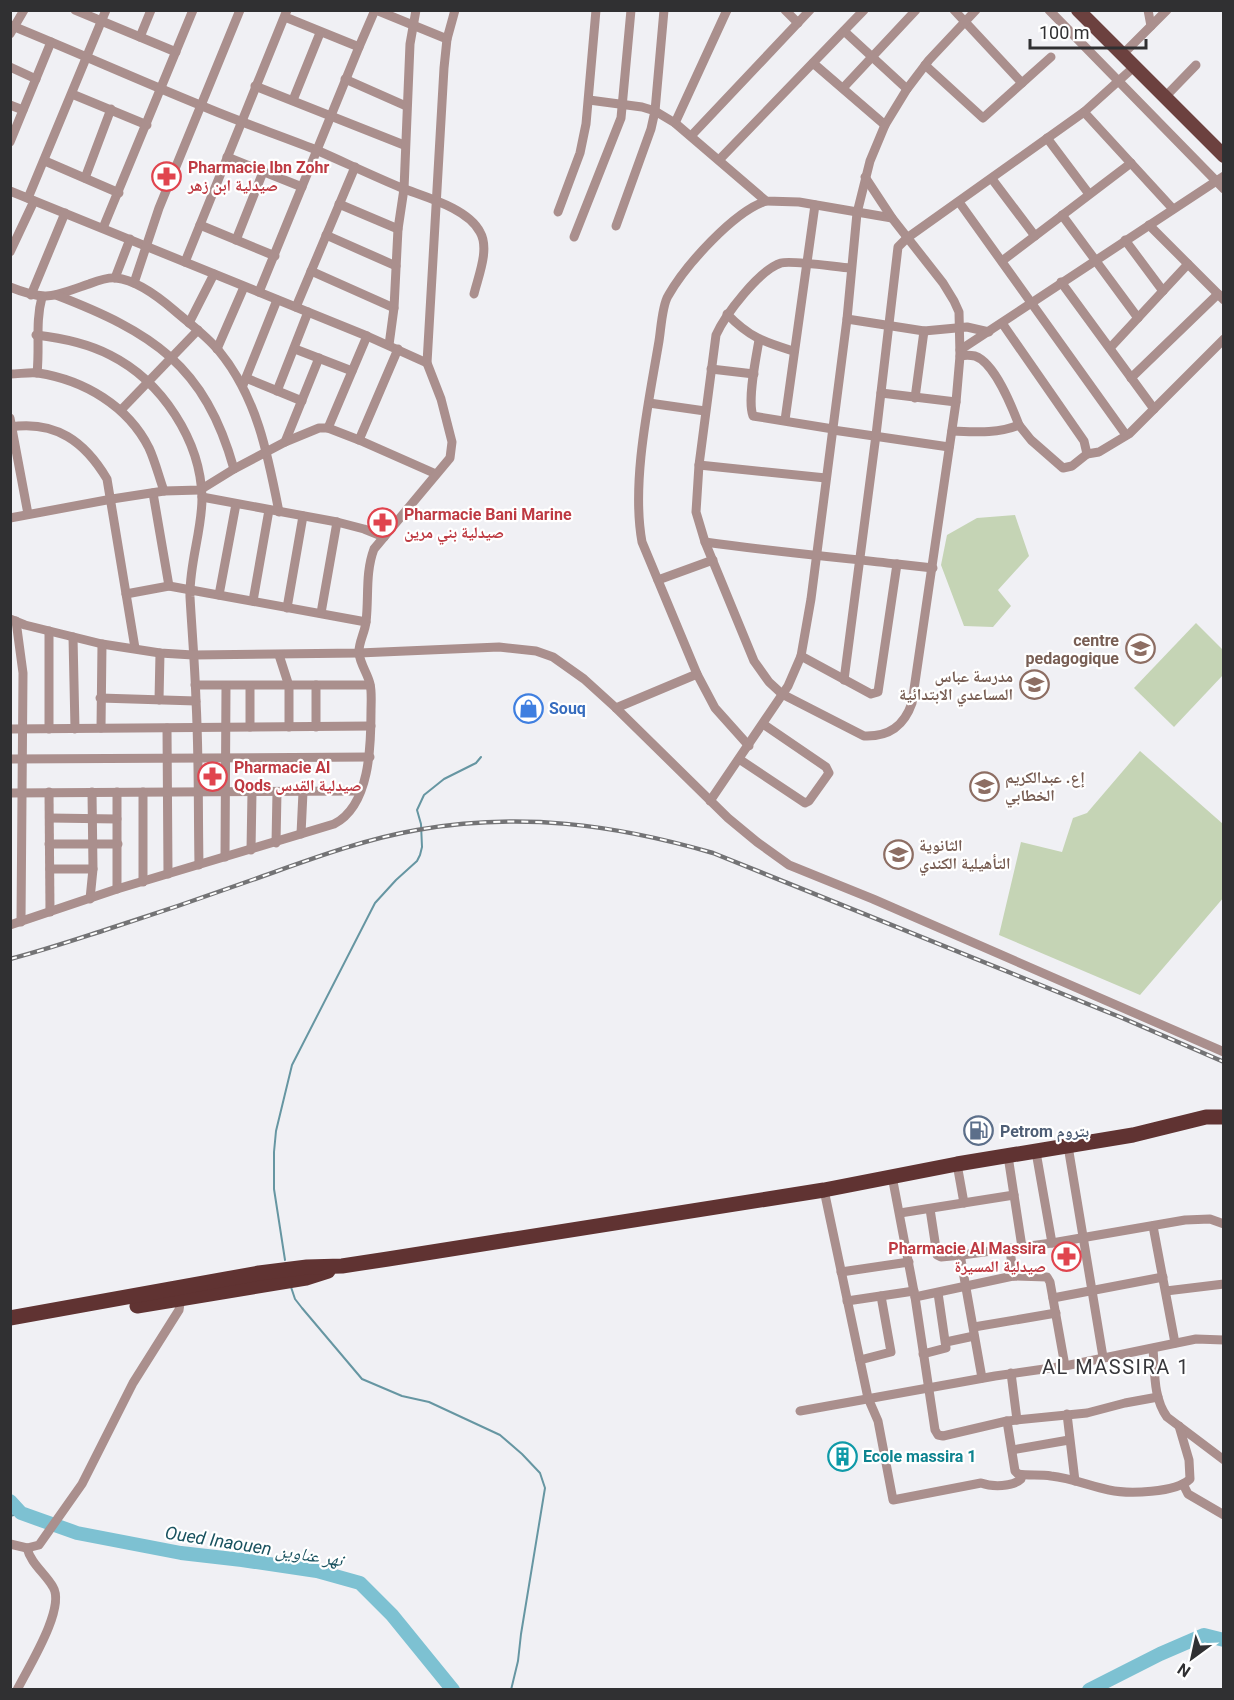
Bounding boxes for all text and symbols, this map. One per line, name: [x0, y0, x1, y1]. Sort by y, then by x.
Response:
scale bar: [1030, 12, 1146, 50]
text: 100 m: [1039, 22, 1090, 43]
place label: Pharmacie Ibn Zohr صيدلية ابن زهر: [187, 158, 329, 195]
pharmacy icon: Pharmacie Ibn Zohr صيدلية ابن زهر: [151, 160, 183, 192]
place label: Pharmacie Bani Marine صيدلية بني مرين: [404, 505, 572, 544]
pharmacy icon: Pharmacie Bani Marine صيدلية بني مرين: [367, 507, 399, 539]
place label: centre pedagogique: [1026, 631, 1119, 668]
school or university icon: centre pedagogique: [1124, 633, 1156, 665]
place label: مدرسة عباس المساعدي الابتدائية: [899, 667, 1013, 706]
school or university icon: مدرسة عباس المساعدي الابتدائية: [1018, 669, 1050, 701]
shop icon: Souq: [512, 692, 544, 724]
place label: Souq: [549, 699, 586, 718]
place label: Pharmacie Al Qods صيدلية القدس: [234, 758, 362, 795]
pharmacy icon: Pharmacie Al Qods صيدلية القدس: [197, 760, 229, 792]
place label: إع. عبدالكريم الخطابي: [1005, 768, 1085, 807]
school or university icon: إع. عبدالكريم الخطابي: [968, 770, 1000, 802]
place label: الثانوية التأهيلية الكندي: [919, 836, 1011, 875]
school or university icon: الثانوية التأهيلية الكندي: [882, 838, 914, 870]
fuel station icon: Petrom بتروم: [963, 1115, 995, 1147]
place label: Petrom بتروم: [1000, 1122, 1089, 1143]
place label: Pharmacie Al Massira صيدلية المسيرة: [888, 1239, 1046, 1276]
pharmacy icon: Pharmacie Al Massira صيدلية المسيرة: [1051, 1241, 1083, 1273]
district label: AL MASSIRA 1: [1042, 1355, 1190, 1379]
building icon: Ecole massira 1: [826, 1440, 858, 1472]
place label: Ecole massira 1: [863, 1447, 976, 1466]
water label: Oued Inaouen نهر عناوين: [164, 1522, 347, 1572]
north arrow: [1162, 1628, 1222, 1688]
text: N: [1174, 1659, 1194, 1681]

